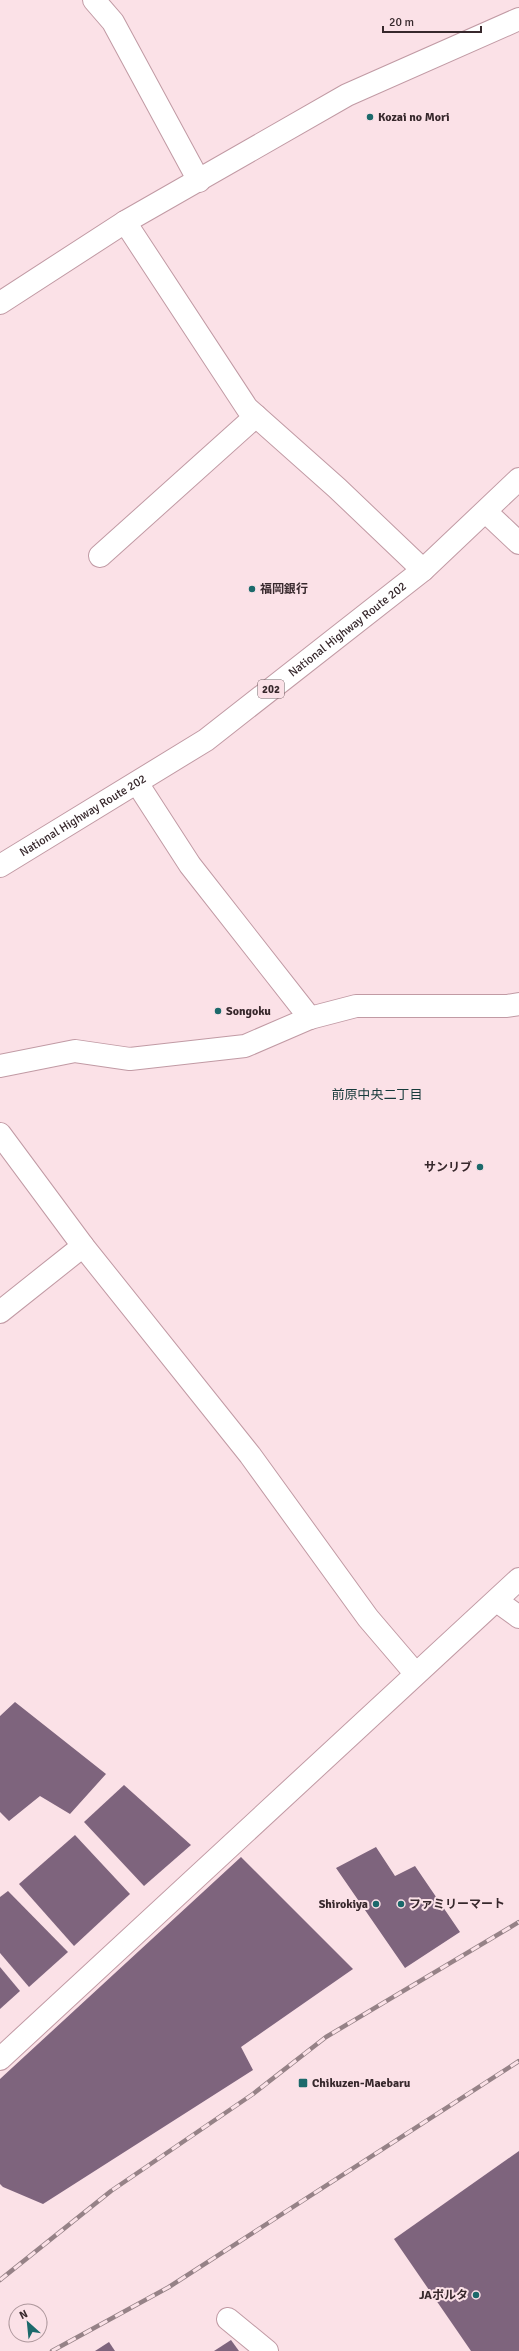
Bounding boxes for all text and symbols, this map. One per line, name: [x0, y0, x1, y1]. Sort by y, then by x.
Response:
scale bar: [383, 8, 481, 34]
text: 20 m: [389, 15, 414, 30]
place label: Kozai no Mori: [378, 110, 450, 125]
marker: Kozai no Mori: [365, 112, 375, 122]
street label: National Highway Route 202: [286, 579, 410, 681]
place label: 福岡銀行: [260, 582, 308, 597]
marker: 福岡銀行: [247, 584, 257, 594]
road number: 202: [258, 680, 284, 698]
street label: National Highway Route 202: [17, 771, 149, 860]
place label: Songoku: [226, 1004, 271, 1019]
marker: Songoku: [213, 1006, 223, 1016]
district label: 前原中央二丁目: [331, 1087, 423, 1103]
place label: サンリブ: [424, 1160, 472, 1175]
marker: サンリブ: [475, 1162, 485, 1172]
place label: Shirokiya: [319, 1897, 368, 1912]
place label: ファミリーマート: [409, 1897, 505, 1912]
marker: Shirokiya: [371, 1899, 381, 1909]
marker: ファミリーマート: [396, 1899, 406, 1909]
place label: Chikuzen-Maebaru: [312, 2076, 411, 2091]
marker: Chikuzen-Maebaru: [297, 2077, 309, 2089]
place label: JAポルタ: [419, 2288, 468, 2303]
marker: JAポルタ: [471, 2290, 481, 2300]
north arrow: [8, 2303, 48, 2343]
text: N: [17, 2307, 30, 2322]

